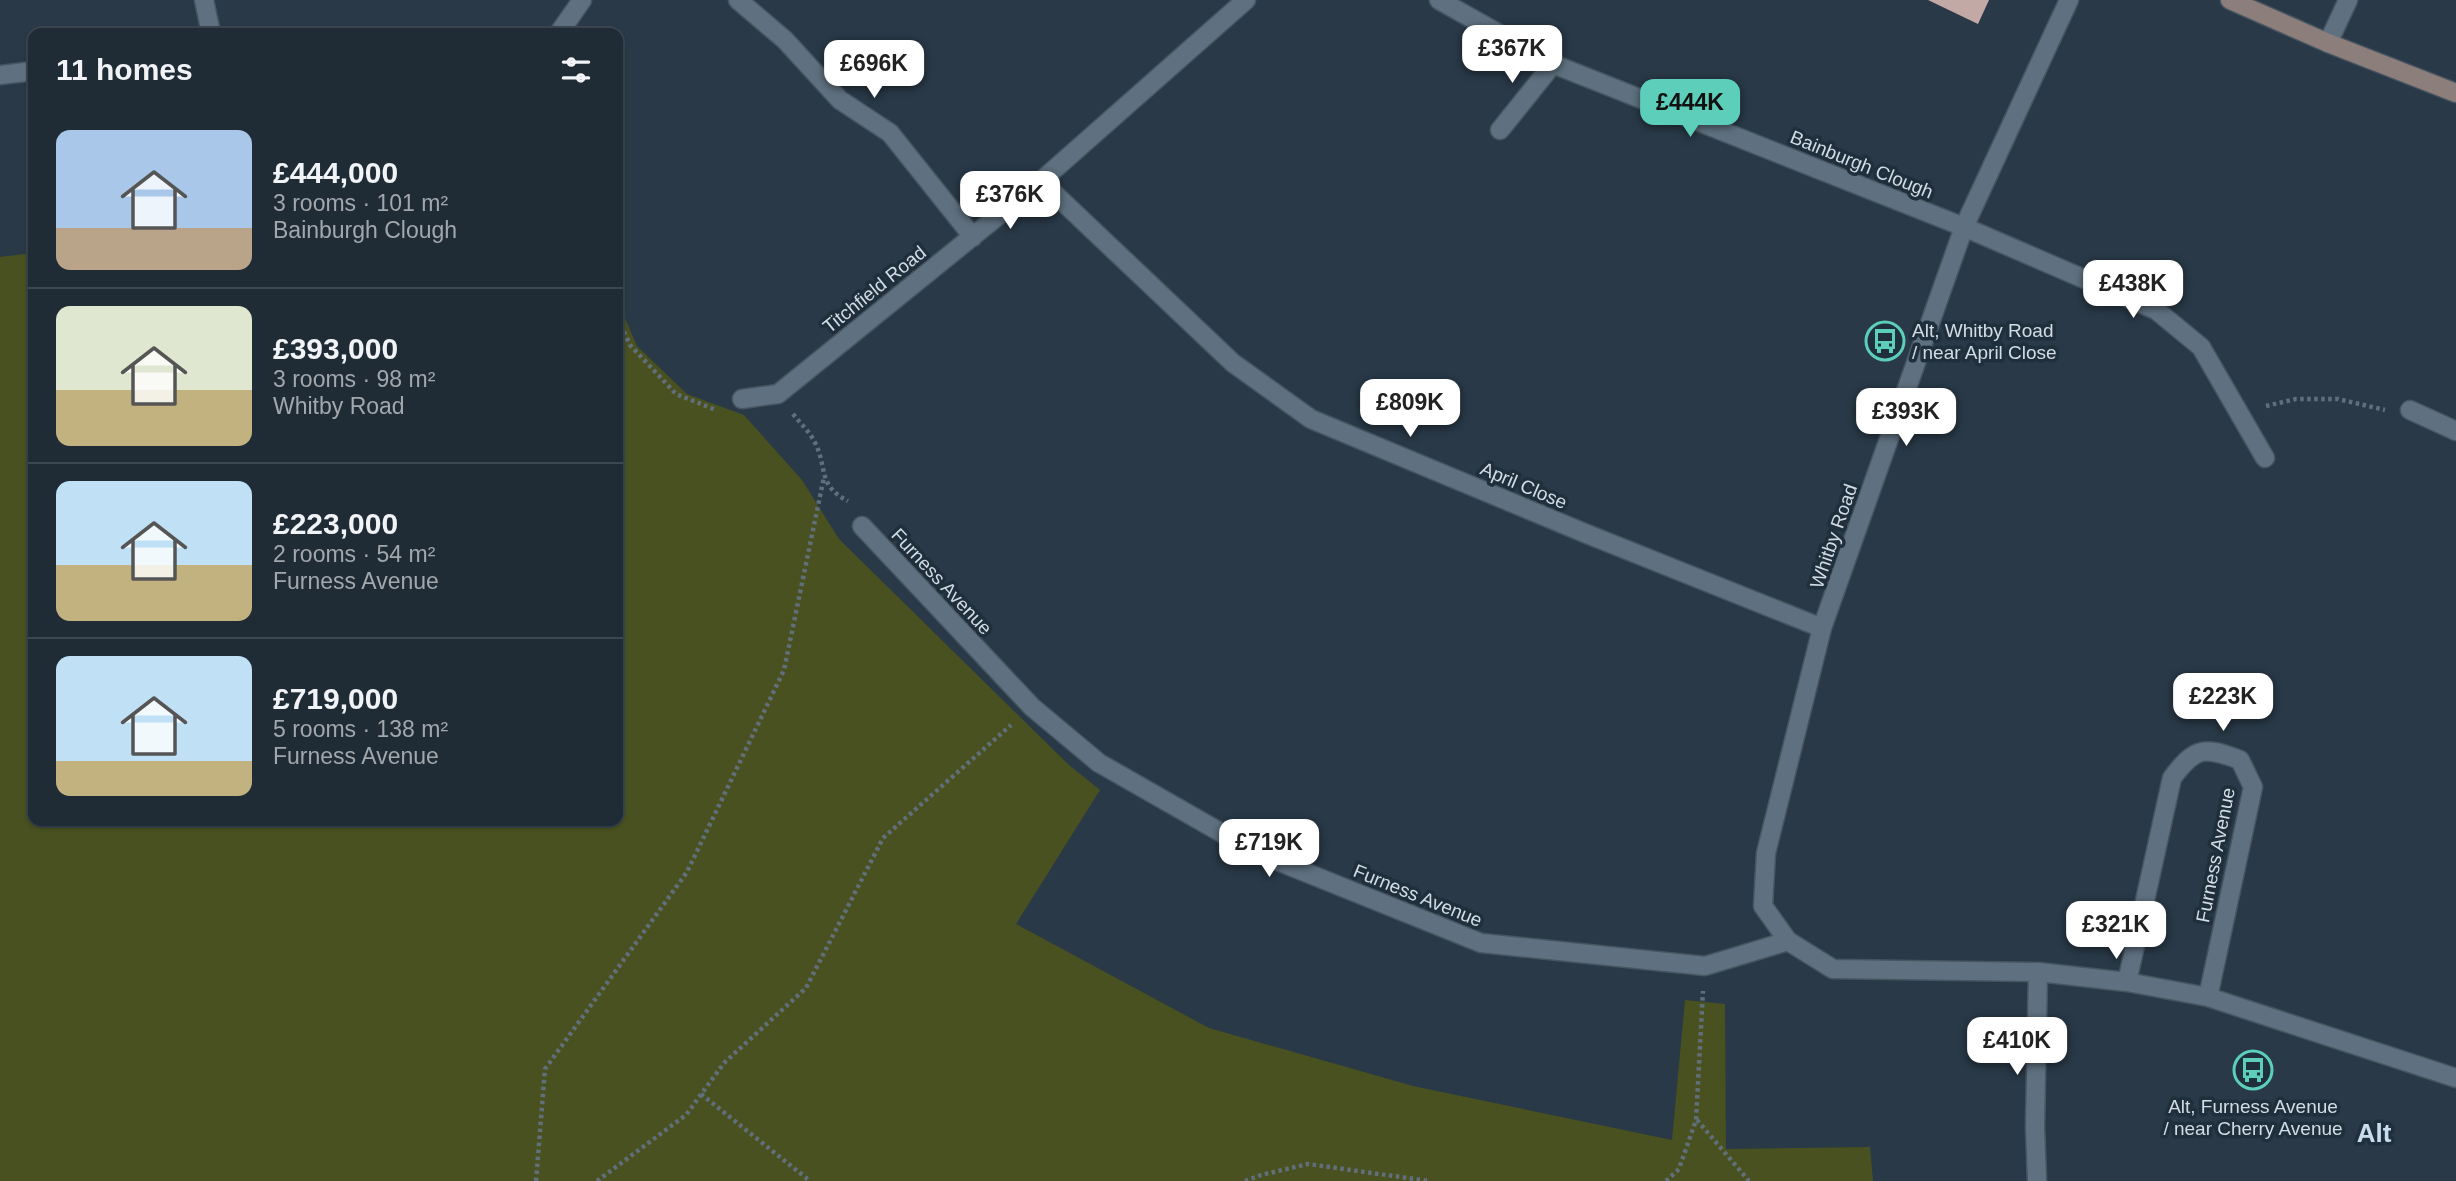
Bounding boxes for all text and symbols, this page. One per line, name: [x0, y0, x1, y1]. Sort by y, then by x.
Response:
pin: £367K: [1463, 25, 1561, 85]
text: £367K: [1478, 35, 1546, 61]
pin: £696K: [825, 41, 923, 100]
text: £696K: [840, 50, 908, 76]
icon: filters: [557, 51, 595, 89]
text: 11 homes: [56, 53, 193, 86]
pin: £444K: [1641, 80, 1739, 139]
text: £444K: [1656, 89, 1724, 115]
street label: Bainburgh Clough: [1787, 126, 1936, 203]
text: £444,000: [273, 156, 398, 189]
icon: home: [112, 158, 196, 242]
pin: £376K: [961, 172, 1059, 231]
text: £376K: [976, 181, 1044, 207]
text: 3 rooms · 101 m²: [273, 190, 448, 216]
text: Bainburgh Clough: [273, 217, 457, 243]
street label: Titchfield Road: [819, 242, 930, 337]
pin: £438K: [2084, 260, 2182, 320]
text: £438K: [2099, 270, 2167, 296]
bus stop icon: Alt, Whitby Road / near April Close: [1864, 320, 1906, 362]
place label: Alt, Whitby Road / near April Close: [1912, 320, 2057, 363]
text: £393,000: [273, 332, 398, 365]
icon: home: [112, 334, 196, 418]
text: 3 rooms · 98 m²: [273, 366, 435, 392]
pin: £809K: [1361, 380, 1459, 439]
pin: £393K: [1857, 388, 1955, 448]
text: £809K: [1376, 389, 1444, 415]
text: Whitby Road: [273, 393, 405, 419]
text: £393K: [1872, 398, 1940, 424]
street label: April Close: [1477, 458, 1570, 513]
street label: Whitby Road: [1806, 481, 1861, 591]
text: £223,000: [273, 507, 398, 540]
icon: home: [112, 509, 196, 593]
street label: Furness Avenue: [887, 524, 996, 639]
text: 2 rooms · 54 m²: [273, 541, 435, 567]
text: Furness Avenue: [273, 568, 439, 594]
pin: £223K: [2174, 674, 2272, 733]
text: £719,000: [273, 682, 398, 715]
text: £223K: [2189, 683, 2257, 709]
icon: home: [112, 684, 196, 768]
text: 5 rooms · 138 m²: [273, 716, 448, 742]
text: Furness Avenue: [273, 743, 439, 769]
street label: Furness Avenue: [2192, 786, 2239, 924]
pin: £719K: [1220, 820, 1318, 879]
text: £719K: [1235, 829, 1303, 855]
street label: Furness Avenue: [1350, 860, 1485, 931]
pin: £321K: [2067, 902, 2165, 961]
text: £321K: [2082, 911, 2150, 937]
pin: £410K: [1968, 1018, 2066, 1077]
text: £410K: [1983, 1027, 2051, 1053]
bus stop icon: Alt, Furness Avenue / near Cherry Avenue: [2232, 1049, 2274, 1091]
place label: Alt, Furness Avenue / near Cherry Avenue: [2163, 1096, 2343, 1139]
district label: Alt: [2357, 1118, 2392, 1148]

